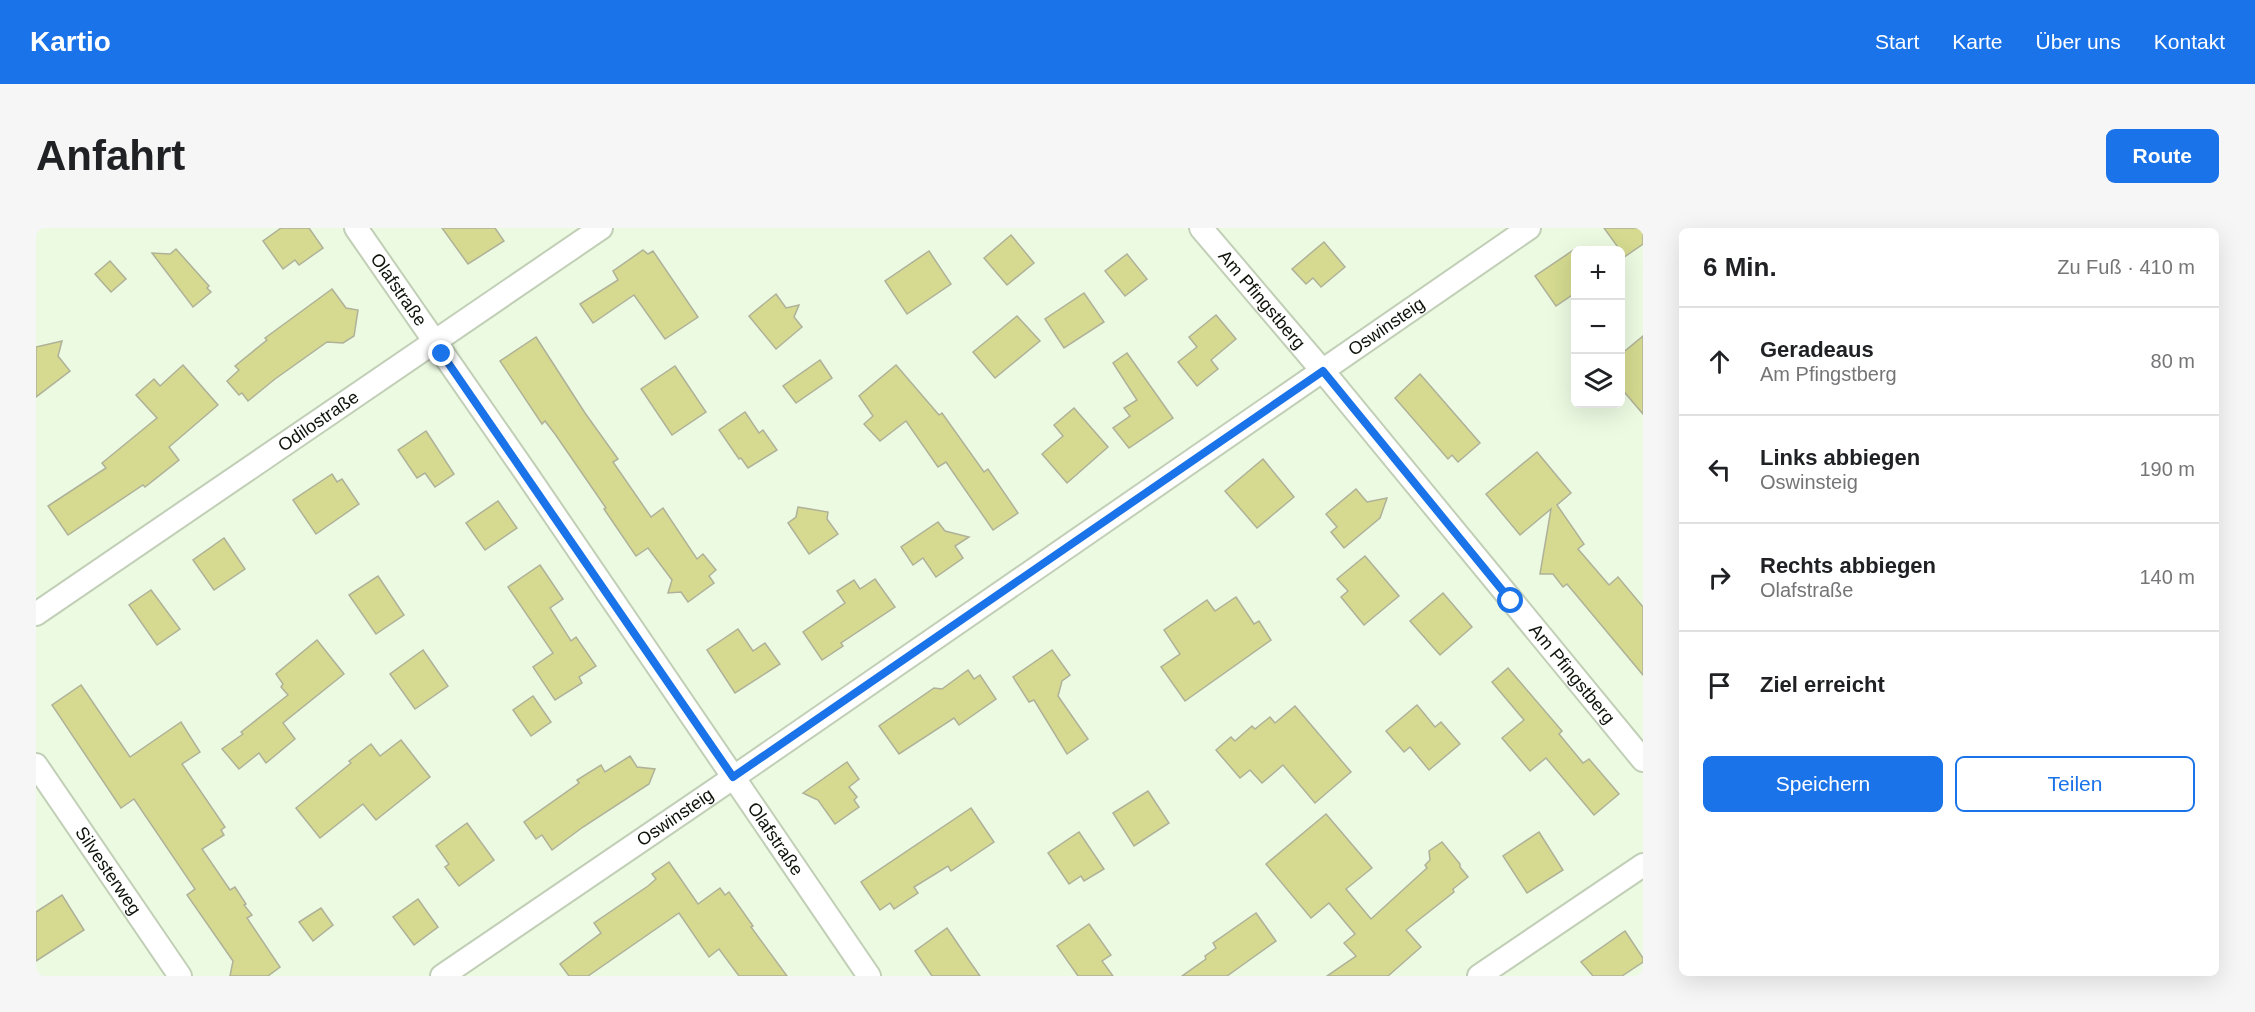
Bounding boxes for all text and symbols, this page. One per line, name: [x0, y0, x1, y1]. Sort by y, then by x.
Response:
text: Kartio: [30, 26, 111, 57]
text: Start: [1875, 30, 1919, 53]
text: Karte: [1952, 30, 2003, 53]
text: Über uns: [2036, 30, 2121, 53]
text: Kontakt: [2154, 30, 2225, 53]
button: Route: [2106, 129, 2219, 183]
text: Anfahrt: [36, 132, 185, 179]
street label: Am Pfingstberg: [1214, 246, 1309, 353]
map controls: [1571, 246, 1625, 408]
button: +: [1571, 246, 1625, 300]
street label: Olafstraße: [367, 249, 431, 330]
text: 6 Min.: [1703, 252, 1777, 282]
text: Zu Fuß · 410 m: [2057, 256, 2195, 278]
street label: Oswinsteig: [1344, 293, 1428, 360]
button: −: [1571, 300, 1625, 354]
text: Geradeaus: [1760, 337, 1874, 362]
route end: [428, 340, 454, 366]
icon: ahead: [1703, 345, 1736, 378]
text: 80 m: [2151, 350, 2195, 372]
button: layers: [1571, 354, 1625, 408]
text: Am Pfingstberg: [1760, 363, 1897, 385]
street label: Odilostraße: [274, 387, 362, 456]
text: Links abbiegen: [1760, 445, 1920, 470]
icon: left: [1703, 453, 1736, 486]
text: 190 m: [2139, 458, 2195, 480]
text: Oswinsteig: [1760, 471, 1858, 493]
text: Rechts abbiegen: [1760, 553, 1936, 578]
icon: right: [1703, 561, 1736, 594]
text: 140 m: [2139, 566, 2195, 588]
text: Olafstraße: [1760, 579, 1853, 601]
route start: [1497, 587, 1523, 613]
street label: Am Pfingstberg: [1525, 620, 1619, 728]
icon: arrive: [1703, 669, 1736, 702]
text: Ziel erreicht: [1760, 672, 1885, 697]
button: Speichern: [1703, 756, 1943, 812]
button: Teilen: [1955, 756, 2195, 812]
street label: Oswinsteig: [633, 784, 717, 850]
street label: Olafstraße: [744, 798, 807, 879]
street label: Silvesterweg: [71, 823, 145, 919]

